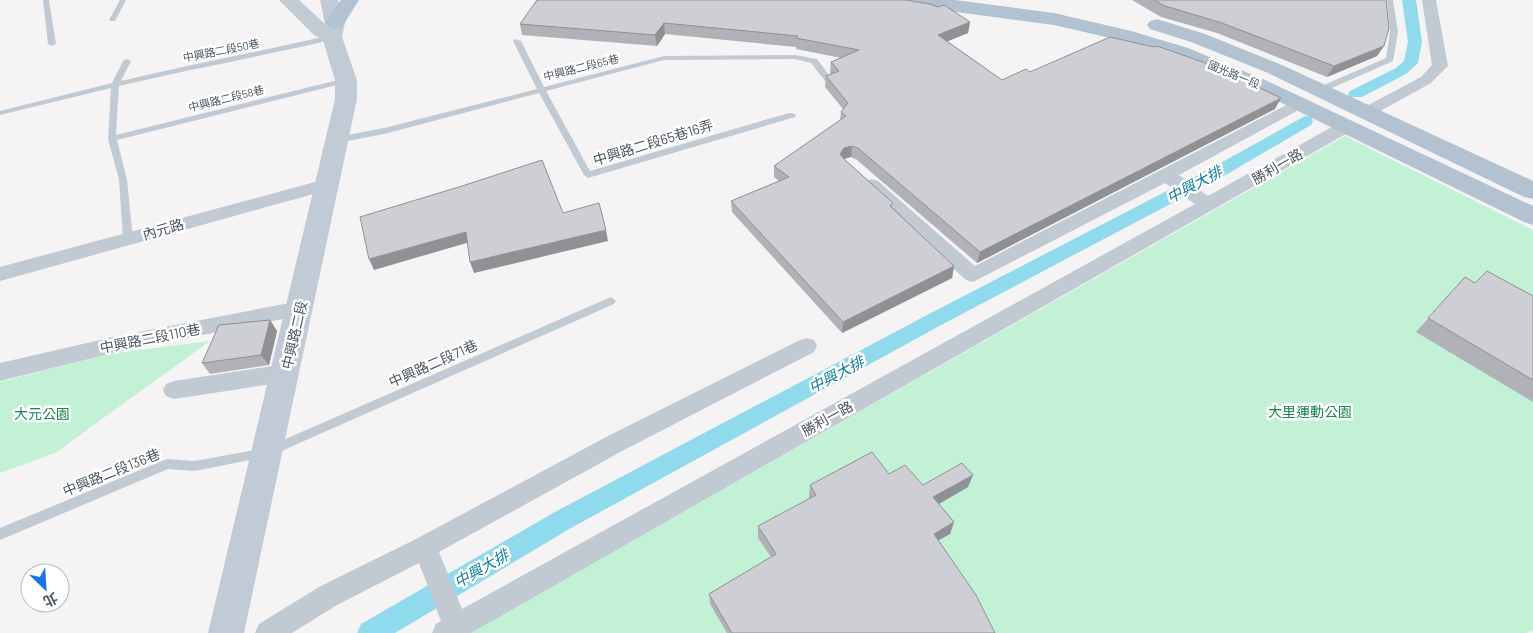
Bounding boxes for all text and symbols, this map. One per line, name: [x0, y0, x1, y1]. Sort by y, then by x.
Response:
street label: 中興路二段50巷: [182, 36, 260, 64]
street label: 中興路二段65巷: [542, 51, 620, 83]
street label: 國光路一段: [1206, 57, 1262, 91]
street label: 中興路二段58巷: [187, 82, 265, 114]
street label: 中興路二段65巷16弄: [591, 116, 715, 168]
street label: 勝利一路: [1249, 145, 1305, 187]
water label: 中興大排: [1163, 161, 1226, 206]
street label: 內元路: [140, 215, 186, 243]
street label: 中興路二段: [278, 299, 310, 371]
street label: 中興路二段110巷: [98, 320, 202, 356]
street label: 中興路二段71巷: [386, 336, 480, 390]
water label: 中興大排: [805, 351, 868, 396]
street label: 勝利一路: [798, 397, 856, 439]
park label: 大里運動公園: [1268, 403, 1352, 420]
park label: 大元公園: [14, 405, 70, 422]
street label: 中興路二段136巷: [60, 445, 162, 499]
water label: 中興大排: [451, 544, 513, 591]
north arrow: [20, 563, 70, 613]
text: 北: [41, 590, 61, 611]

